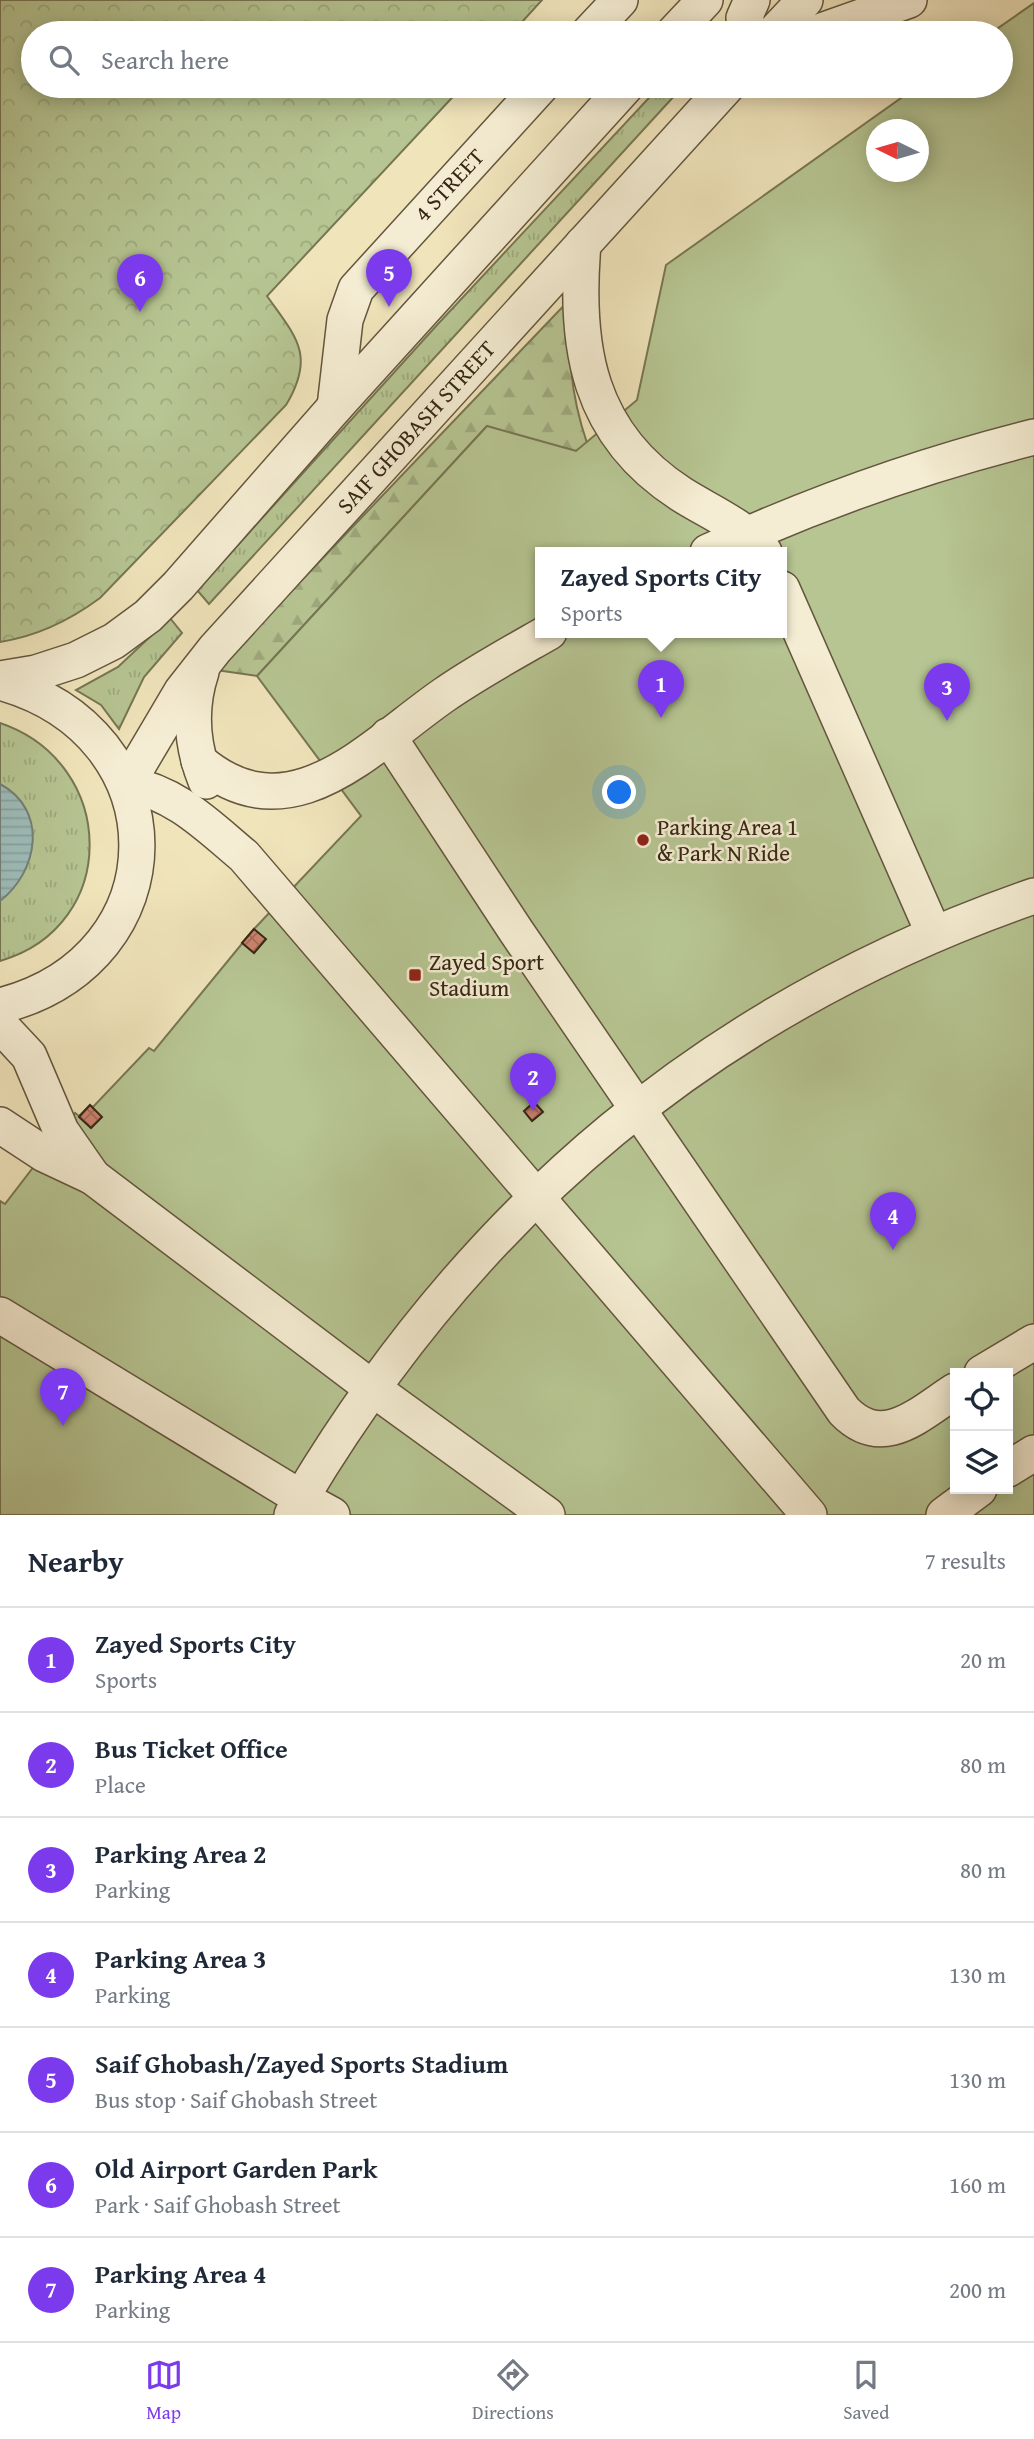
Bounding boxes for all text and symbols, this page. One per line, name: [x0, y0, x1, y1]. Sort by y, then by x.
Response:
search box: [21, 21, 1013, 98]
text: Search here: [101, 40, 229, 79]
icon: search: [45, 41, 83, 79]
north arrow: [866, 119, 929, 182]
street label: 4 STREET: [406, 141, 491, 229]
pin: 5: [366, 249, 412, 307]
pin: 6: [117, 254, 163, 312]
street label: SAIF GHOBASH STREET: [329, 333, 503, 521]
popup: [535, 547, 787, 638]
text: Zayed Sports City: [561, 557, 761, 596]
text: Sports: [561, 596, 623, 629]
pin: 1: [638, 660, 684, 718]
pin: 3: [924, 663, 970, 721]
your location: [602, 775, 636, 809]
place label: Parking Area 1 & Park N Ride: [657, 810, 798, 869]
marker: Parking Area 1 & Park N Ride: [635, 832, 651, 848]
place label: Zayed Sport Stadium: [429, 945, 544, 1004]
marker: Zayed Sport Stadium: [407, 967, 423, 983]
pin: 2: [510, 1053, 556, 1111]
pin: 4: [870, 1192, 916, 1250]
pin: 7: [40, 1368, 86, 1426]
map controls: [950, 1368, 1013, 1494]
button: locate: [950, 1368, 1013, 1431]
button: layers: [950, 1431, 1013, 1494]
text: Nearby: [28, 1539, 124, 1583]
text: 7 results: [925, 1544, 1006, 1577]
text: Zayed Sports City: [95, 1624, 296, 1663]
text: 1: [45, 1643, 57, 1676]
text: 20 m: [960, 1643, 1006, 1676]
text: Sports: [95, 1663, 157, 1696]
text: Bus Ticket Office: [95, 1729, 288, 1768]
text: 2: [45, 1748, 57, 1781]
text: 80 m: [960, 1748, 1006, 1781]
text: Place: [95, 1768, 146, 1801]
text: Parking Area 2: [95, 1834, 267, 1873]
text: 3: [45, 1853, 57, 1886]
text: 80 m: [960, 1853, 1006, 1886]
text: Parking: [95, 1873, 170, 1906]
text: Parking Area 3: [95, 1939, 267, 1978]
text: 4: [45, 1958, 57, 1991]
text: 130 m: [949, 1958, 1006, 1991]
text: Parking: [95, 1978, 170, 2011]
text: Saif Ghobash/Zayed Sports Stadium: [95, 2044, 508, 2083]
text: 5: [45, 2063, 57, 2096]
text: 130 m: [949, 2063, 1006, 2096]
text: Bus stop · Saif Ghobash Street: [95, 2083, 377, 2116]
text: Old Airport Garden Park: [95, 2149, 378, 2188]
text: 6: [45, 2168, 57, 2201]
text: 160 m: [949, 2168, 1006, 2201]
text: Park · Saif Ghobash Street: [95, 2188, 341, 2221]
text: Parking Area 4: [95, 2254, 267, 2293]
text: 7: [45, 2273, 57, 2306]
text: 200 m: [949, 2273, 1006, 2306]
text: Parking: [95, 2293, 170, 2326]
tab: Map: [145, 2356, 183, 2426]
tab: Directions: [472, 2356, 554, 2426]
tab: Saved: [843, 2356, 889, 2426]

